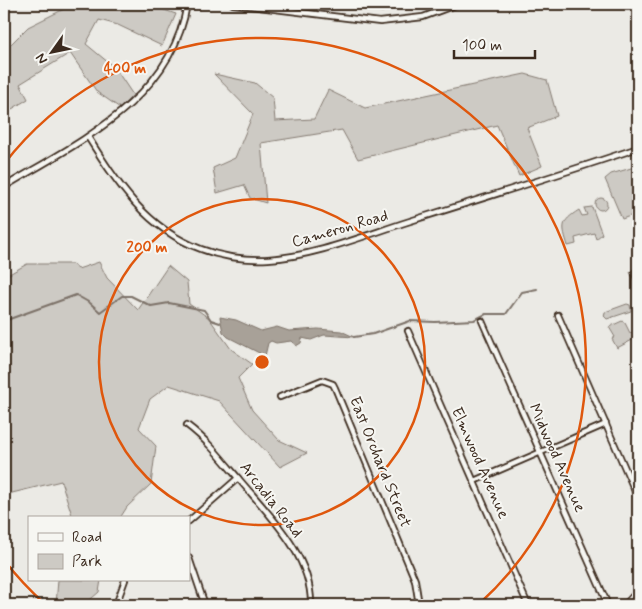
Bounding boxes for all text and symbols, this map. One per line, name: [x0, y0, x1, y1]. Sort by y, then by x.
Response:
north arrow: [28, 28, 78, 78]
scale bar: [454, 28, 536, 60]
text: 100 m: [462, 36, 502, 56]
text: N: [32, 50, 52, 67]
text: 400 m: [104, 59, 146, 79]
street label: Cameron Road: [289, 205, 391, 253]
text: 200 m: [127, 238, 168, 258]
centre of rings: [253, 353, 271, 371]
street label: East Orchard Street: [344, 393, 416, 531]
street label: Midwood Avenue: [524, 400, 590, 516]
street label: Elmwood Avenue: [446, 404, 514, 522]
street label: Arcadia Road: [235, 458, 307, 542]
legend: [28, 516, 190, 582]
text: Road: [72, 528, 102, 548]
text: Park: [72, 552, 102, 572]

